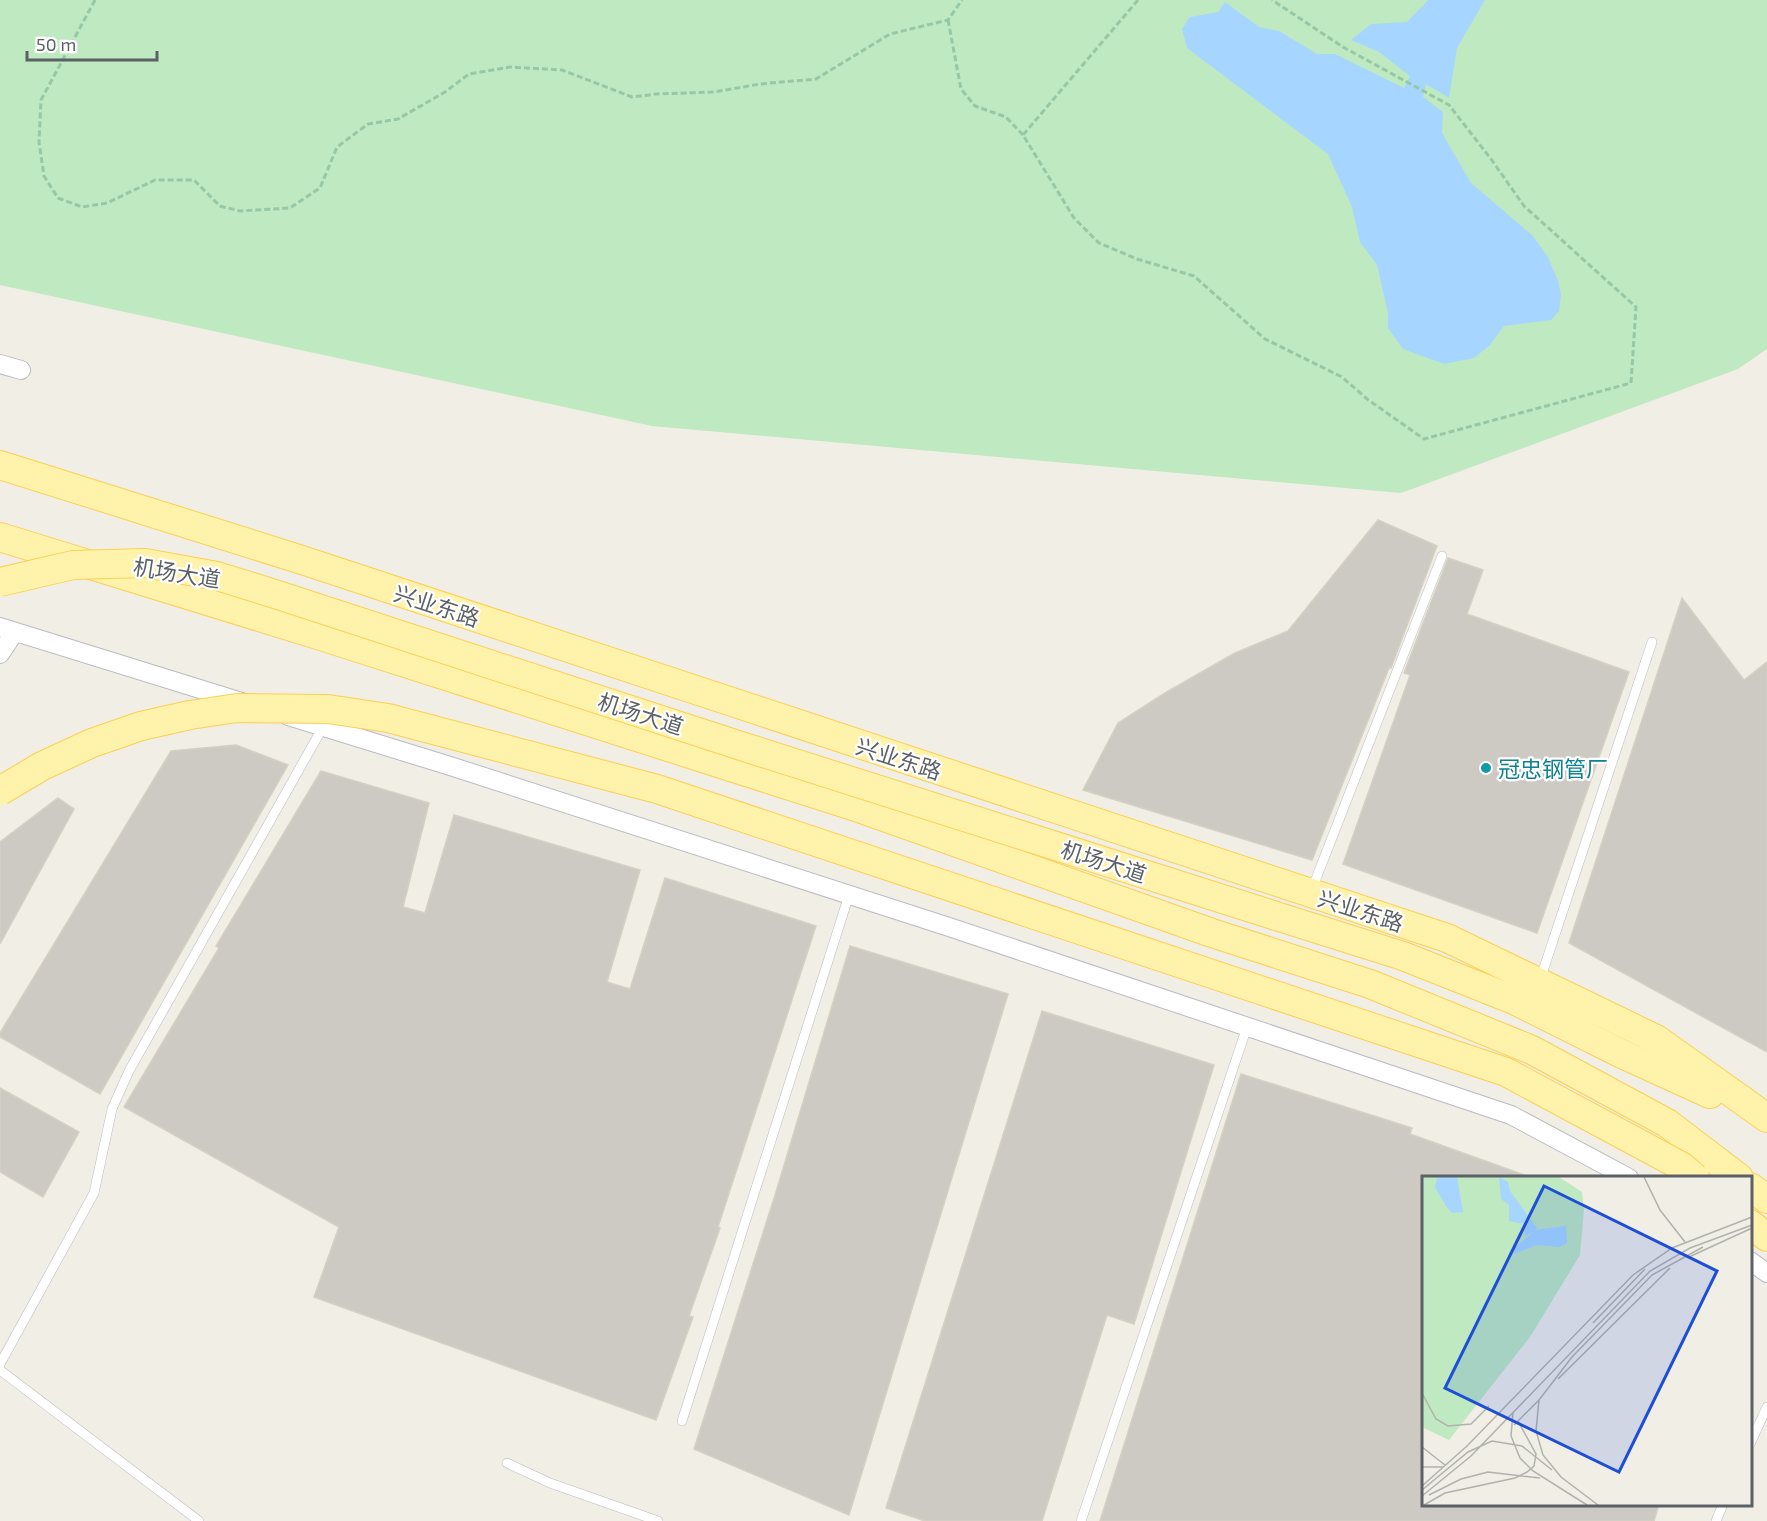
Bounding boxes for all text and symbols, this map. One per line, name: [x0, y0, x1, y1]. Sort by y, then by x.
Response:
scale bar: [27, 24, 158, 62]
text: 50 m: [36, 33, 76, 55]
street label: 机场大道: [132, 552, 222, 592]
street label: 兴业东路: [391, 579, 483, 631]
street label: 机场大道: [595, 687, 687, 739]
street label: 兴业东路: [853, 732, 945, 784]
place label: 冠忠钢管厂: [1498, 755, 1608, 781]
marker: 冠忠钢管厂: [1479, 761, 1493, 775]
street label: 机场大道: [1058, 835, 1150, 887]
street label: 兴业东路: [1315, 884, 1407, 936]
inset map: [1422, 1176, 1752, 1506]

